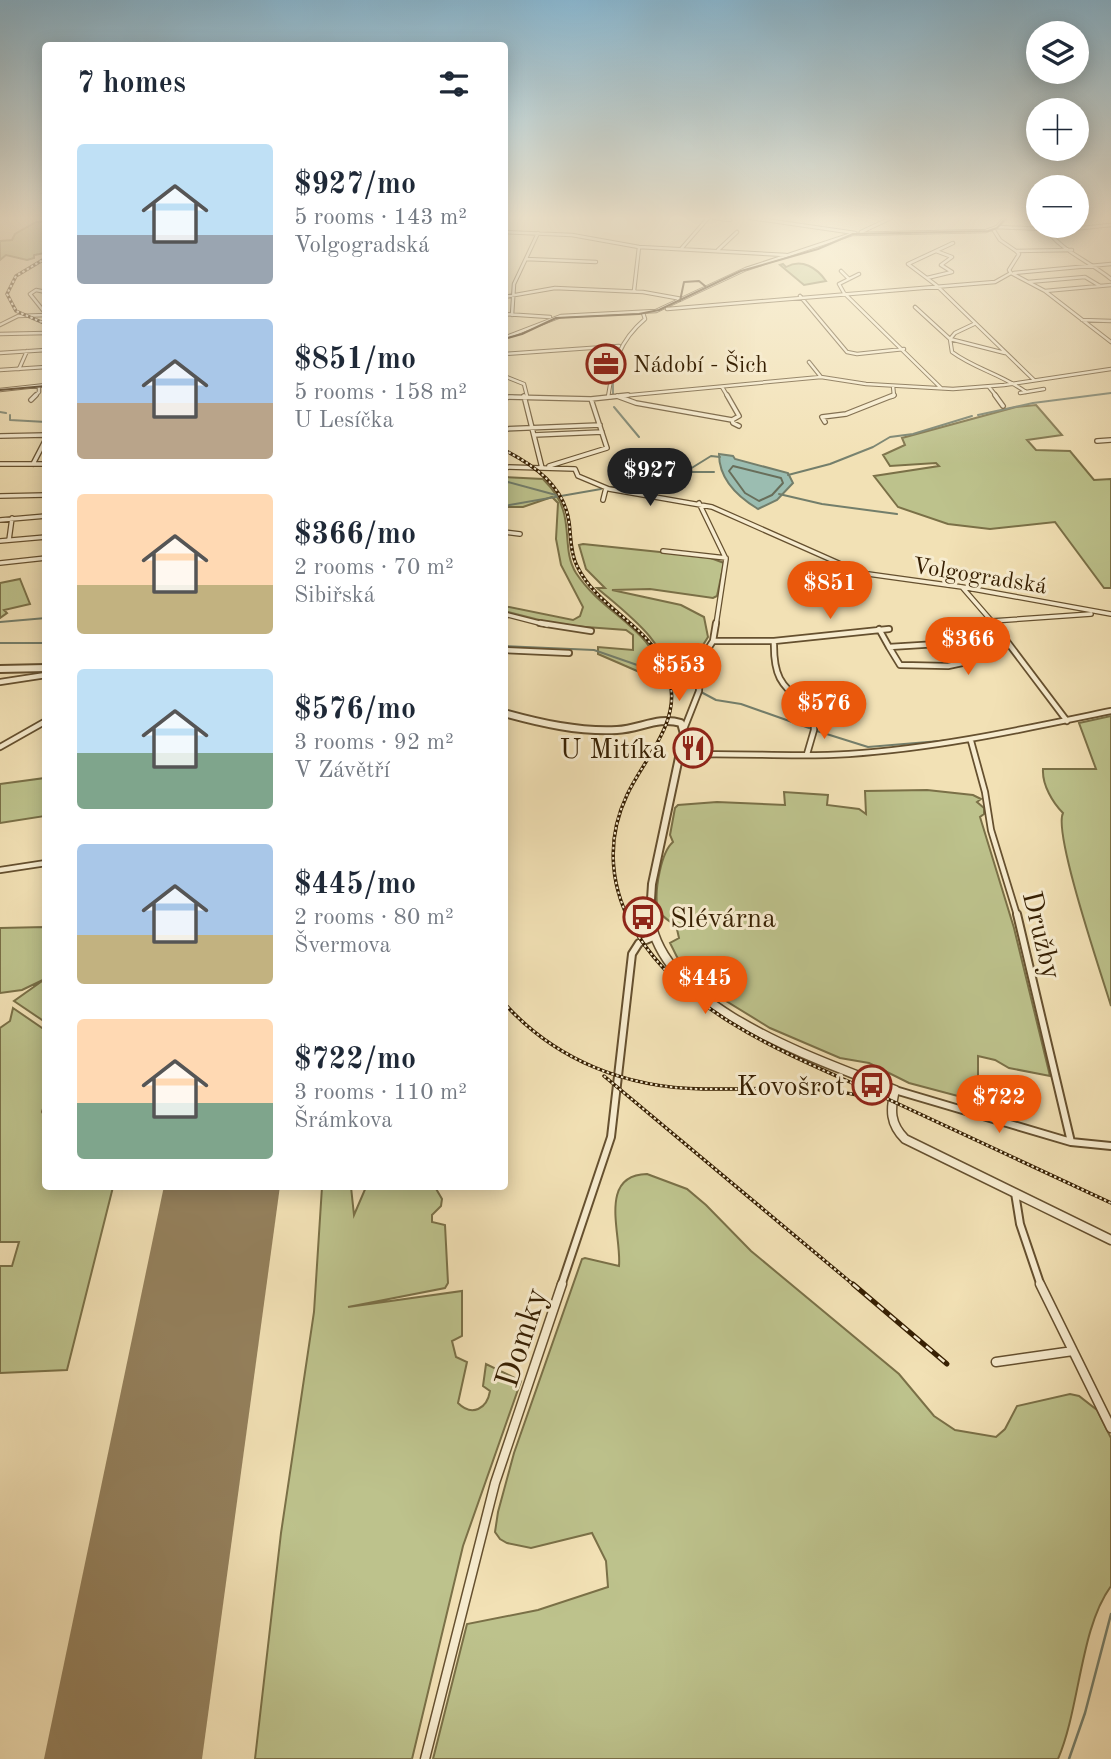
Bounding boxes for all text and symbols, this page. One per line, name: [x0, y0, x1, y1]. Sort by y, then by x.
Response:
map controls: [1026, 21, 1089, 238]
button: layers: [1026, 21, 1089, 84]
icon: filters: [435, 65, 473, 103]
text: 7 homes: [77, 69, 186, 99]
button: +: [1026, 98, 1089, 161]
text: $927/mo: [294, 170, 416, 200]
icon: home: [133, 172, 217, 256]
button: −: [1026, 175, 1089, 238]
text: 5 rooms · 143 m²: [294, 206, 467, 229]
text: Volgogradská: [294, 234, 430, 257]
office icon: Nádobí - Šich: [585, 343, 627, 385]
text: $851/mo: [294, 345, 416, 375]
icon: home: [133, 347, 217, 431]
place label: Nádobí - Šich: [633, 349, 768, 377]
text: 5 rooms · 158 m²: [294, 381, 467, 404]
text: U Lesíčka: [294, 409, 394, 432]
pin: $927: [609, 448, 691, 508]
text: $927: [623, 459, 677, 482]
text: $366/mo: [294, 520, 416, 550]
icon: home: [133, 522, 217, 606]
street label: Volgogradská: [911, 555, 1048, 598]
text: 2 rooms · 70 m²: [294, 556, 454, 579]
pin: $851: [789, 562, 871, 621]
text: $851: [803, 572, 857, 595]
text: Sibiřská: [294, 584, 375, 607]
pin: $366: [927, 618, 1009, 677]
text: $366: [941, 628, 995, 651]
pin: $553: [638, 644, 720, 703]
text: $553: [652, 654, 706, 677]
pin: $576: [783, 682, 865, 741]
text: $576: [797, 692, 851, 715]
text: $576/mo: [294, 695, 416, 725]
icon: home: [133, 697, 217, 781]
restaurant icon: U Mitíka: [672, 727, 714, 769]
text: 3 rooms · 92 m²: [294, 731, 454, 754]
place label: U Mitíka: [560, 737, 666, 765]
text: V Závětří: [294, 759, 390, 782]
text: $445/mo: [294, 870, 416, 900]
icon: home: [133, 872, 217, 956]
street label: Družby: [1016, 889, 1065, 983]
bus stop icon: Slévárna: [622, 896, 664, 938]
text: 2 rooms · 80 m²: [294, 906, 454, 929]
place label: Slévárna: [670, 906, 776, 934]
text: Švermova: [294, 934, 391, 957]
pin: $445: [664, 956, 746, 1016]
text: $445: [678, 967, 732, 990]
text: $722/mo: [294, 1045, 416, 1075]
icon: home: [133, 1047, 217, 1131]
bus stop icon: Kovošrot: [851, 1064, 893, 1106]
place label: Kovošrot: [736, 1074, 845, 1102]
pin: $722: [958, 1076, 1040, 1135]
text: 3 rooms · 110 m²: [294, 1081, 467, 1104]
text: $722: [972, 1086, 1026, 1109]
text: Šrámkova: [294, 1109, 393, 1132]
street label: Domky: [492, 1284, 555, 1392]

